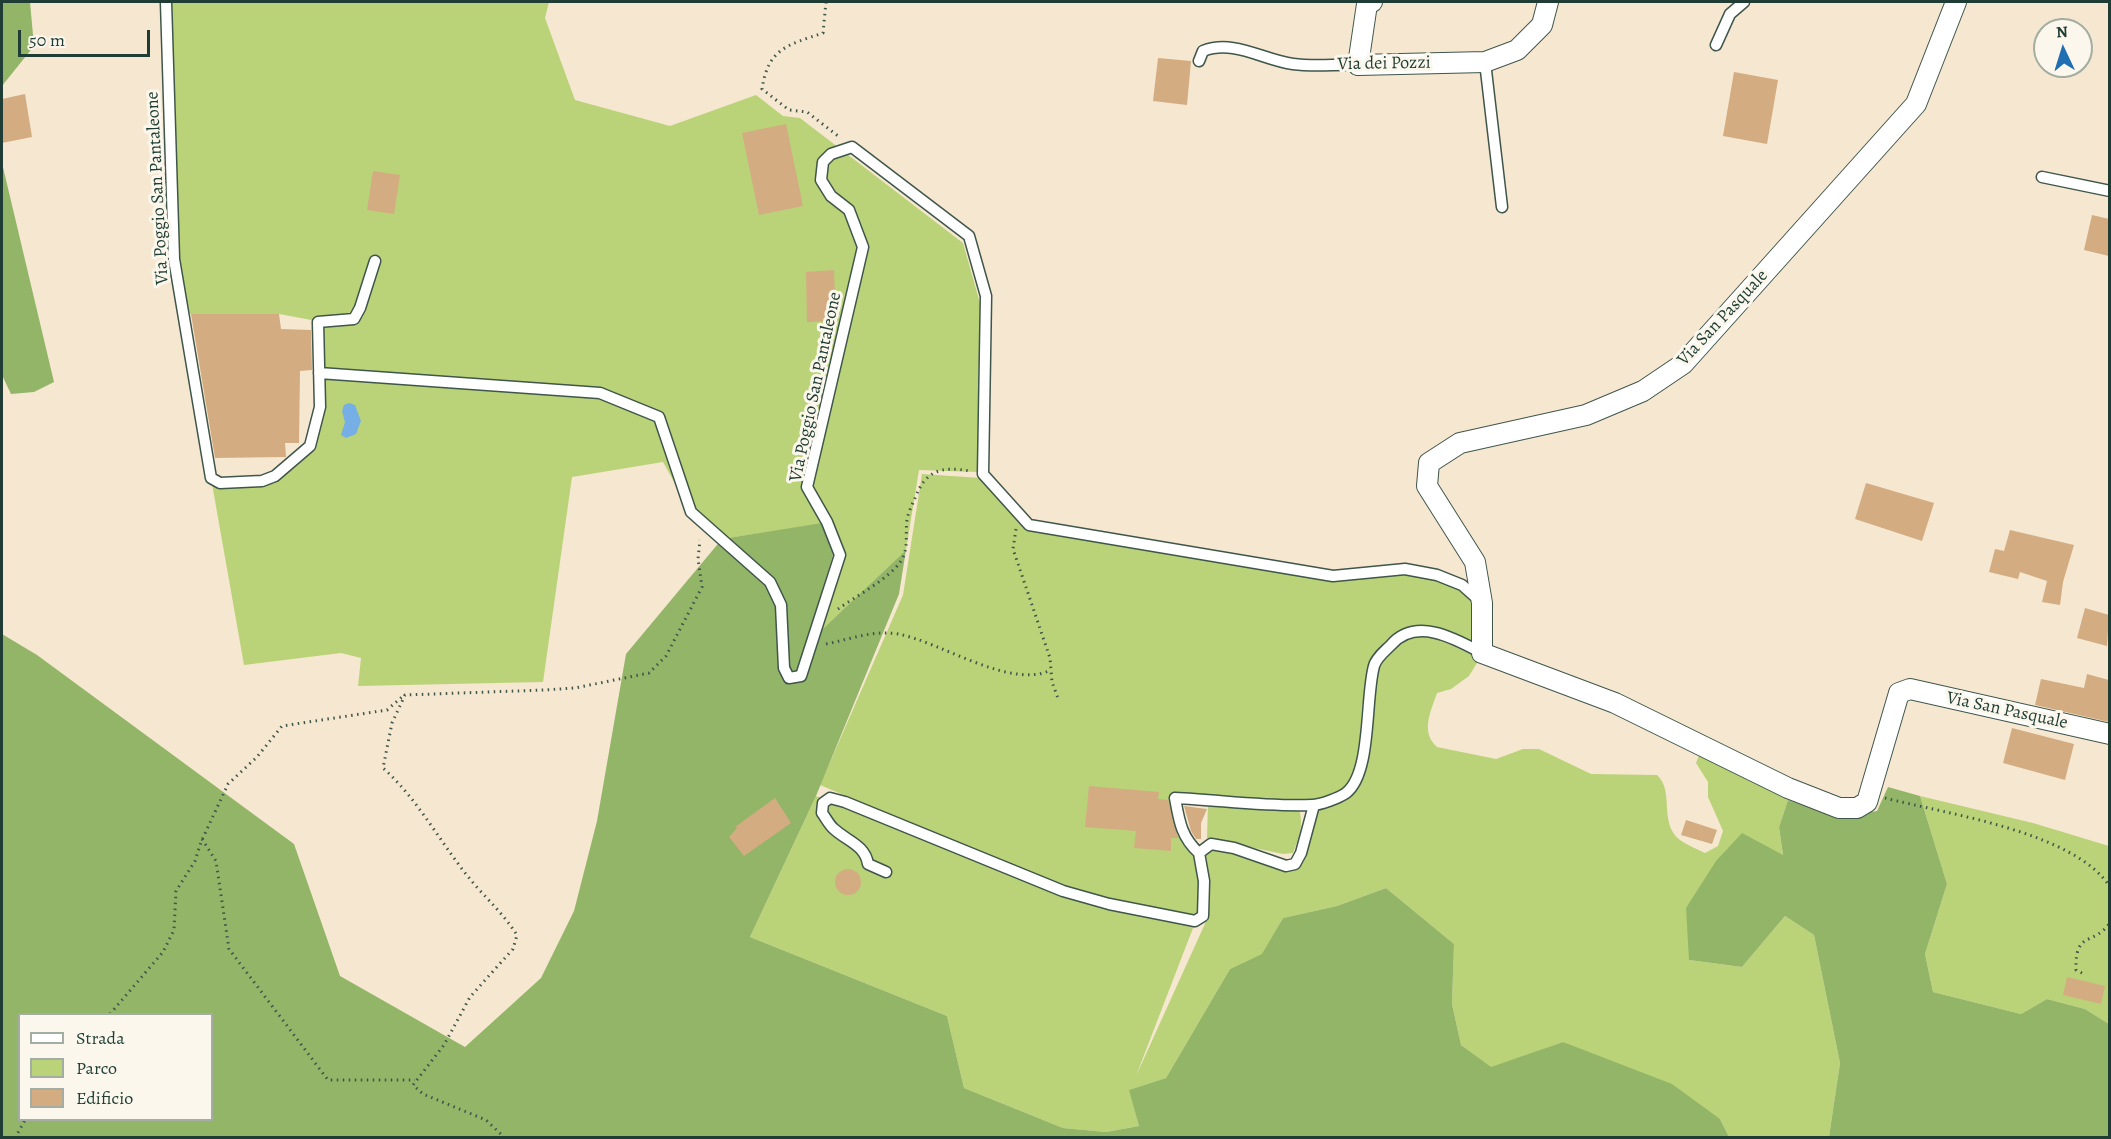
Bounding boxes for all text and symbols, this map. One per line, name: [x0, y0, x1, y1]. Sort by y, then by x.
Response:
scale bar: [21, 18, 153, 56]
north arrow: [2033, 18, 2093, 78]
text: N: [2055, 21, 2068, 43]
text: 50 m: [29, 28, 65, 52]
street label: Via dei Pozzi: [1337, 52, 1431, 76]
street label: Via Poggio San Pantaleone: [142, 91, 174, 285]
street label: Via San Pasquale: [1673, 266, 1773, 370]
street label: Via Poggio San Pantaleone: [785, 290, 847, 484]
street label: Via San Pasquale: [1944, 688, 2070, 734]
legend: [18, 1013, 213, 1121]
text: Strada: [76, 1026, 125, 1050]
text: Parco: [76, 1056, 117, 1080]
text: Edificio: [76, 1086, 133, 1110]

